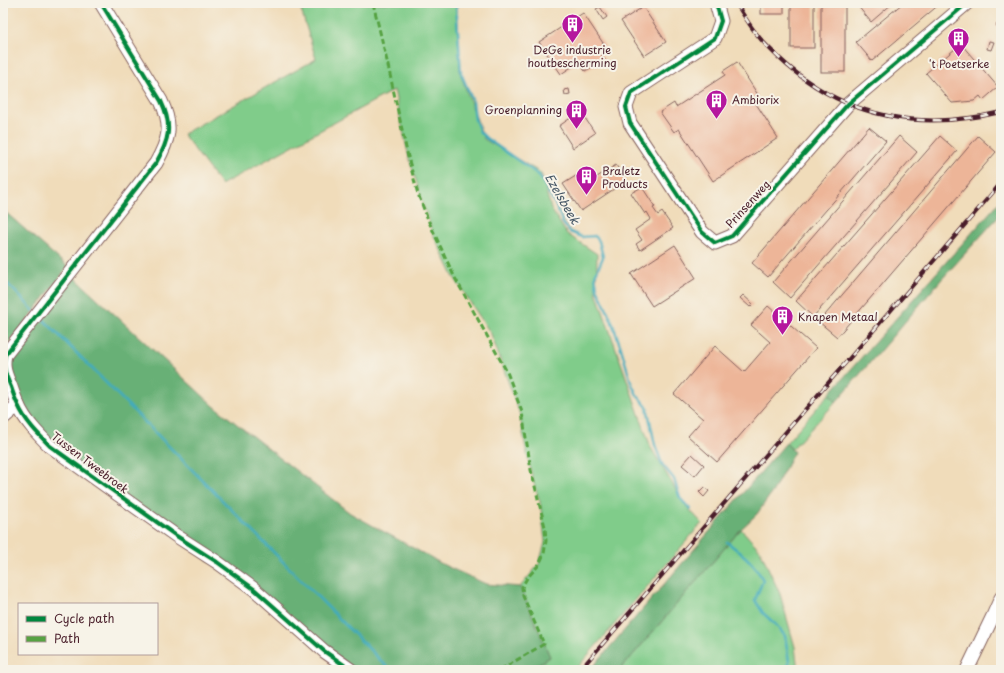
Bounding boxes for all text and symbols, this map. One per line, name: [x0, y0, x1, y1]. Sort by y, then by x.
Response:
building icon: DeGe industrie houtbescherming: [559, 11, 585, 44]
building icon: 't Poetserke: [946, 25, 972, 58]
place label: DeGe industrie houtbescherming: [527, 41, 617, 71]
place label: 't Poetserke: [929, 55, 989, 72]
building icon: Ambiorix: [703, 87, 729, 120]
place label: Ambiorix: [732, 91, 779, 108]
building icon: Groenplanning: [564, 97, 590, 130]
place label: Groenplanning: [485, 101, 562, 118]
place label: Braletz Products: [602, 162, 648, 192]
building icon: Braletz Products: [574, 164, 600, 197]
water label: Ezelsbeek: [541, 170, 585, 228]
street label: Prinsenweg: [721, 176, 774, 231]
building icon: Knapen Metaal: [770, 304, 796, 337]
place label: Knapen Metaal: [798, 308, 878, 325]
street label: Tussen Tweebroek: [48, 428, 133, 498]
legend: [18, 603, 158, 655]
text: Cycle path: [54, 609, 115, 627]
text: Path: [54, 629, 80, 647]

